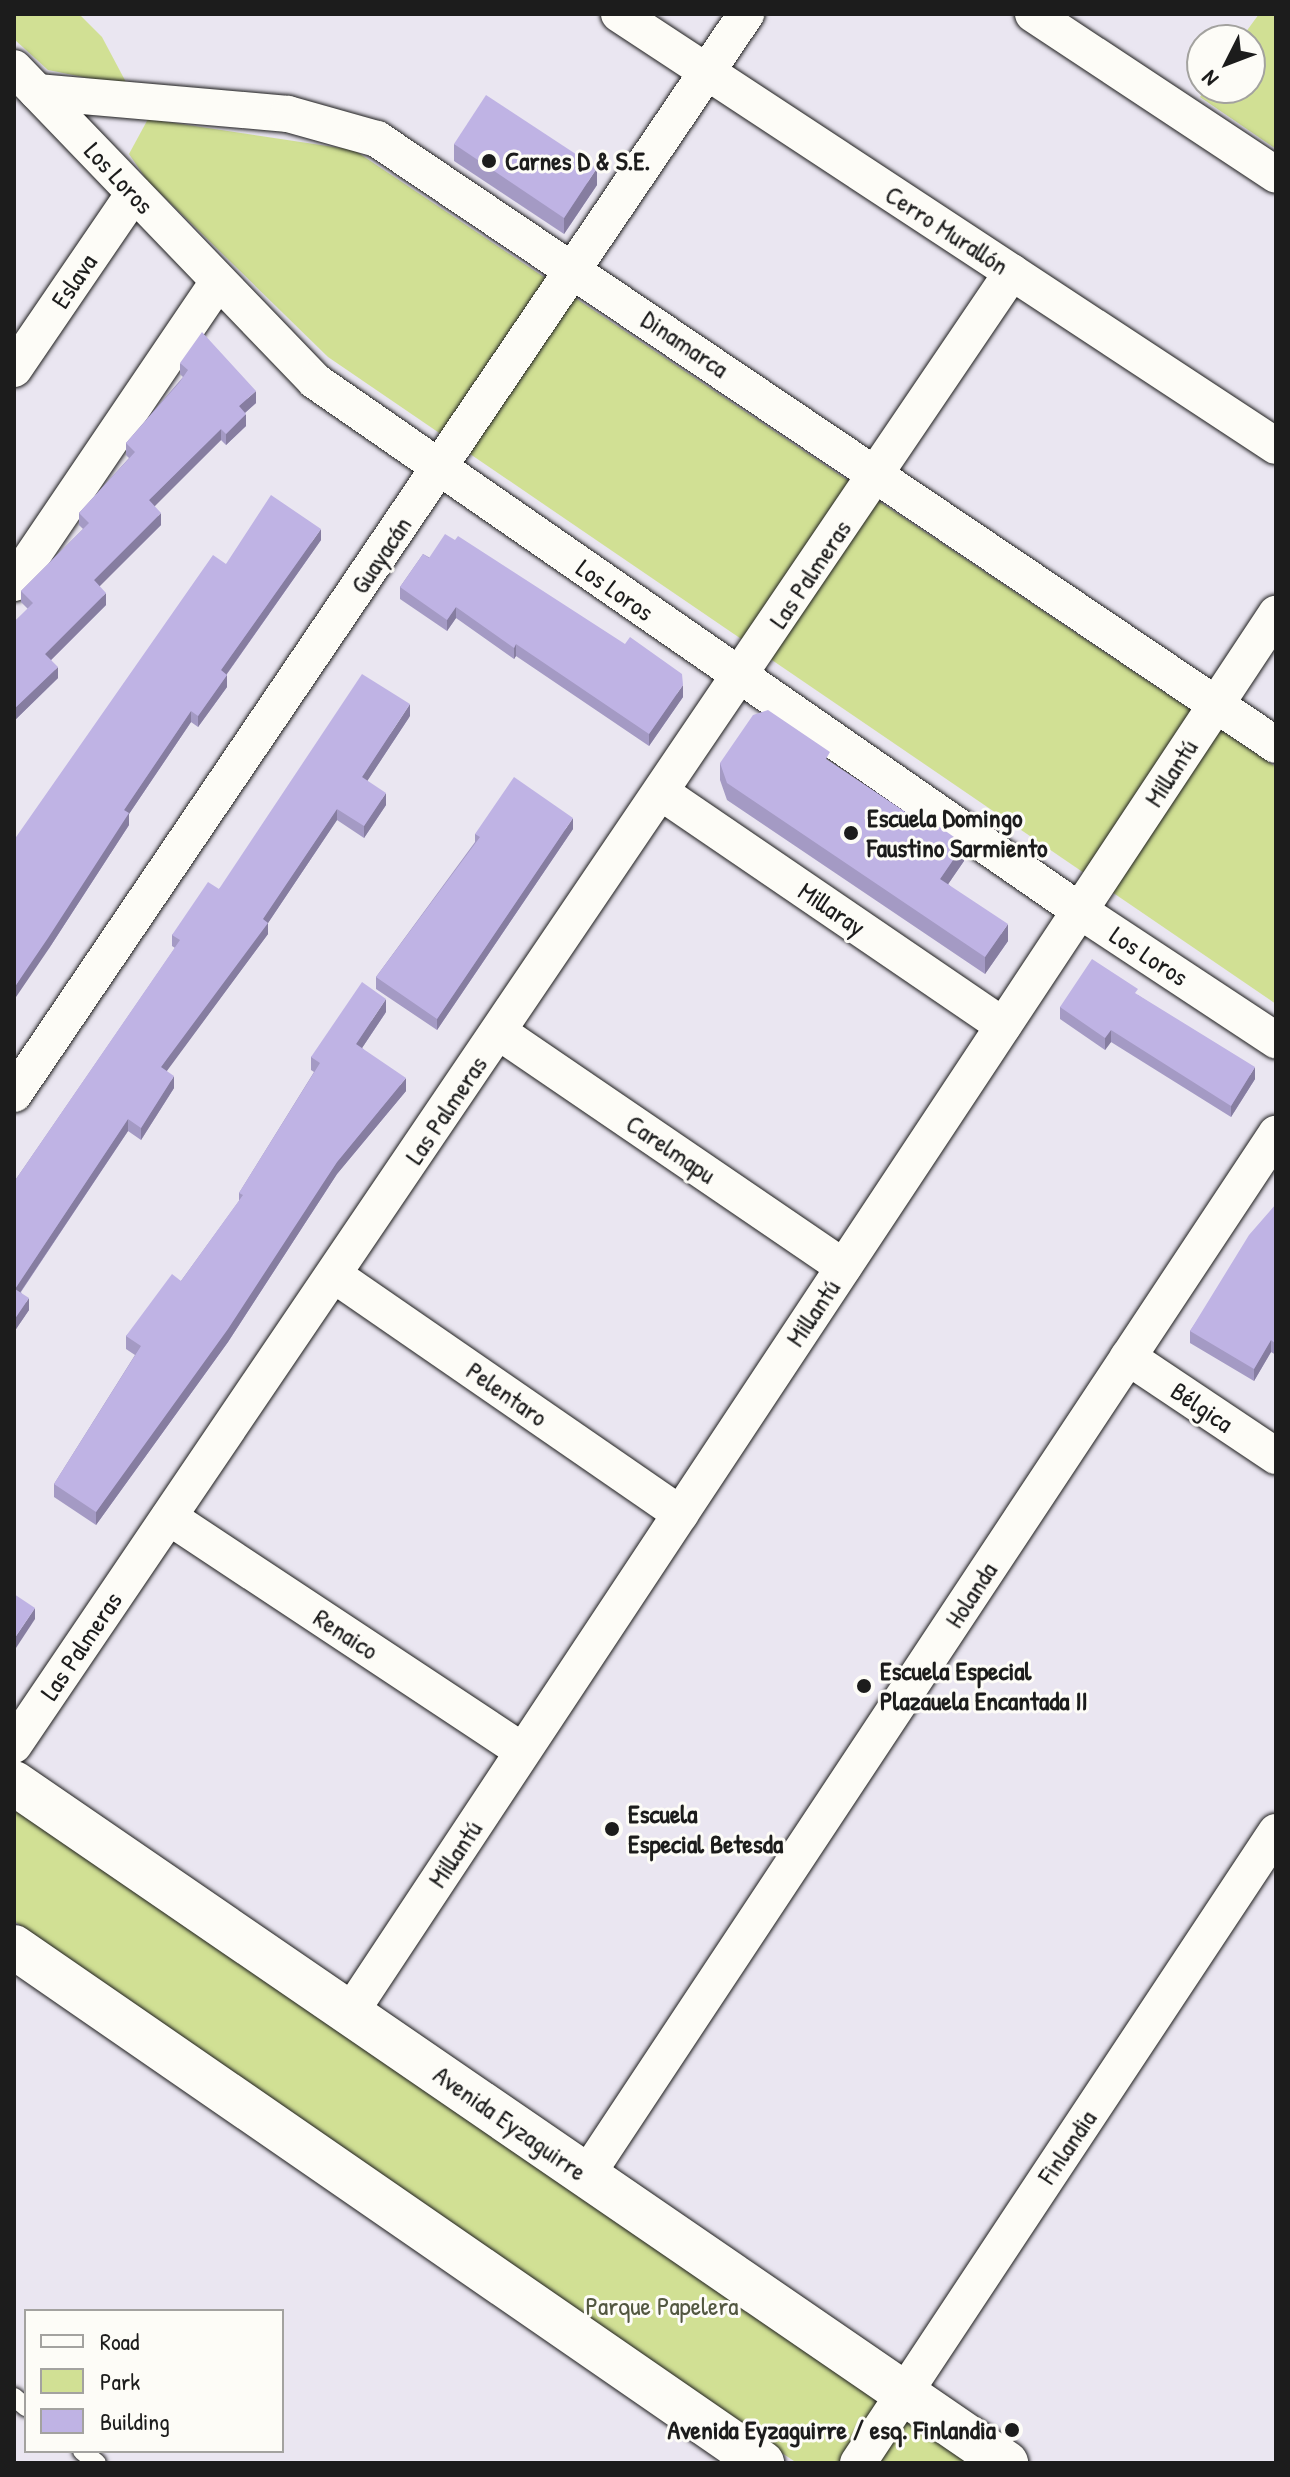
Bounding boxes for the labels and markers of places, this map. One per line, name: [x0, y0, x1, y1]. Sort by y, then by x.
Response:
place label: Carnes D & S.E.: [505, 145, 650, 177]
marker: Carnes D & S.E.: [480, 152, 498, 170]
place label: Escuela Domingo Faustino Sarmiento: [867, 802, 1047, 864]
marker: Escuela Domingo Faustino Sarmiento: [842, 824, 860, 842]
place label: Escuela Especial Plazauela Encantada II: [880, 1655, 1088, 1716]
marker: Escuela Especial Plazauela Encantada II: [855, 1677, 873, 1695]
place label: Escuela Especial Betesda: [628, 1798, 783, 1860]
marker: Escuela Especial Betesda: [603, 1820, 621, 1838]
place label: Avenida Eyzaguirre / esq. Finlandia: [667, 2414, 996, 2446]
marker: Avenida Eyzaguirre / esq. Finlandia: [1003, 2421, 1021, 2439]

